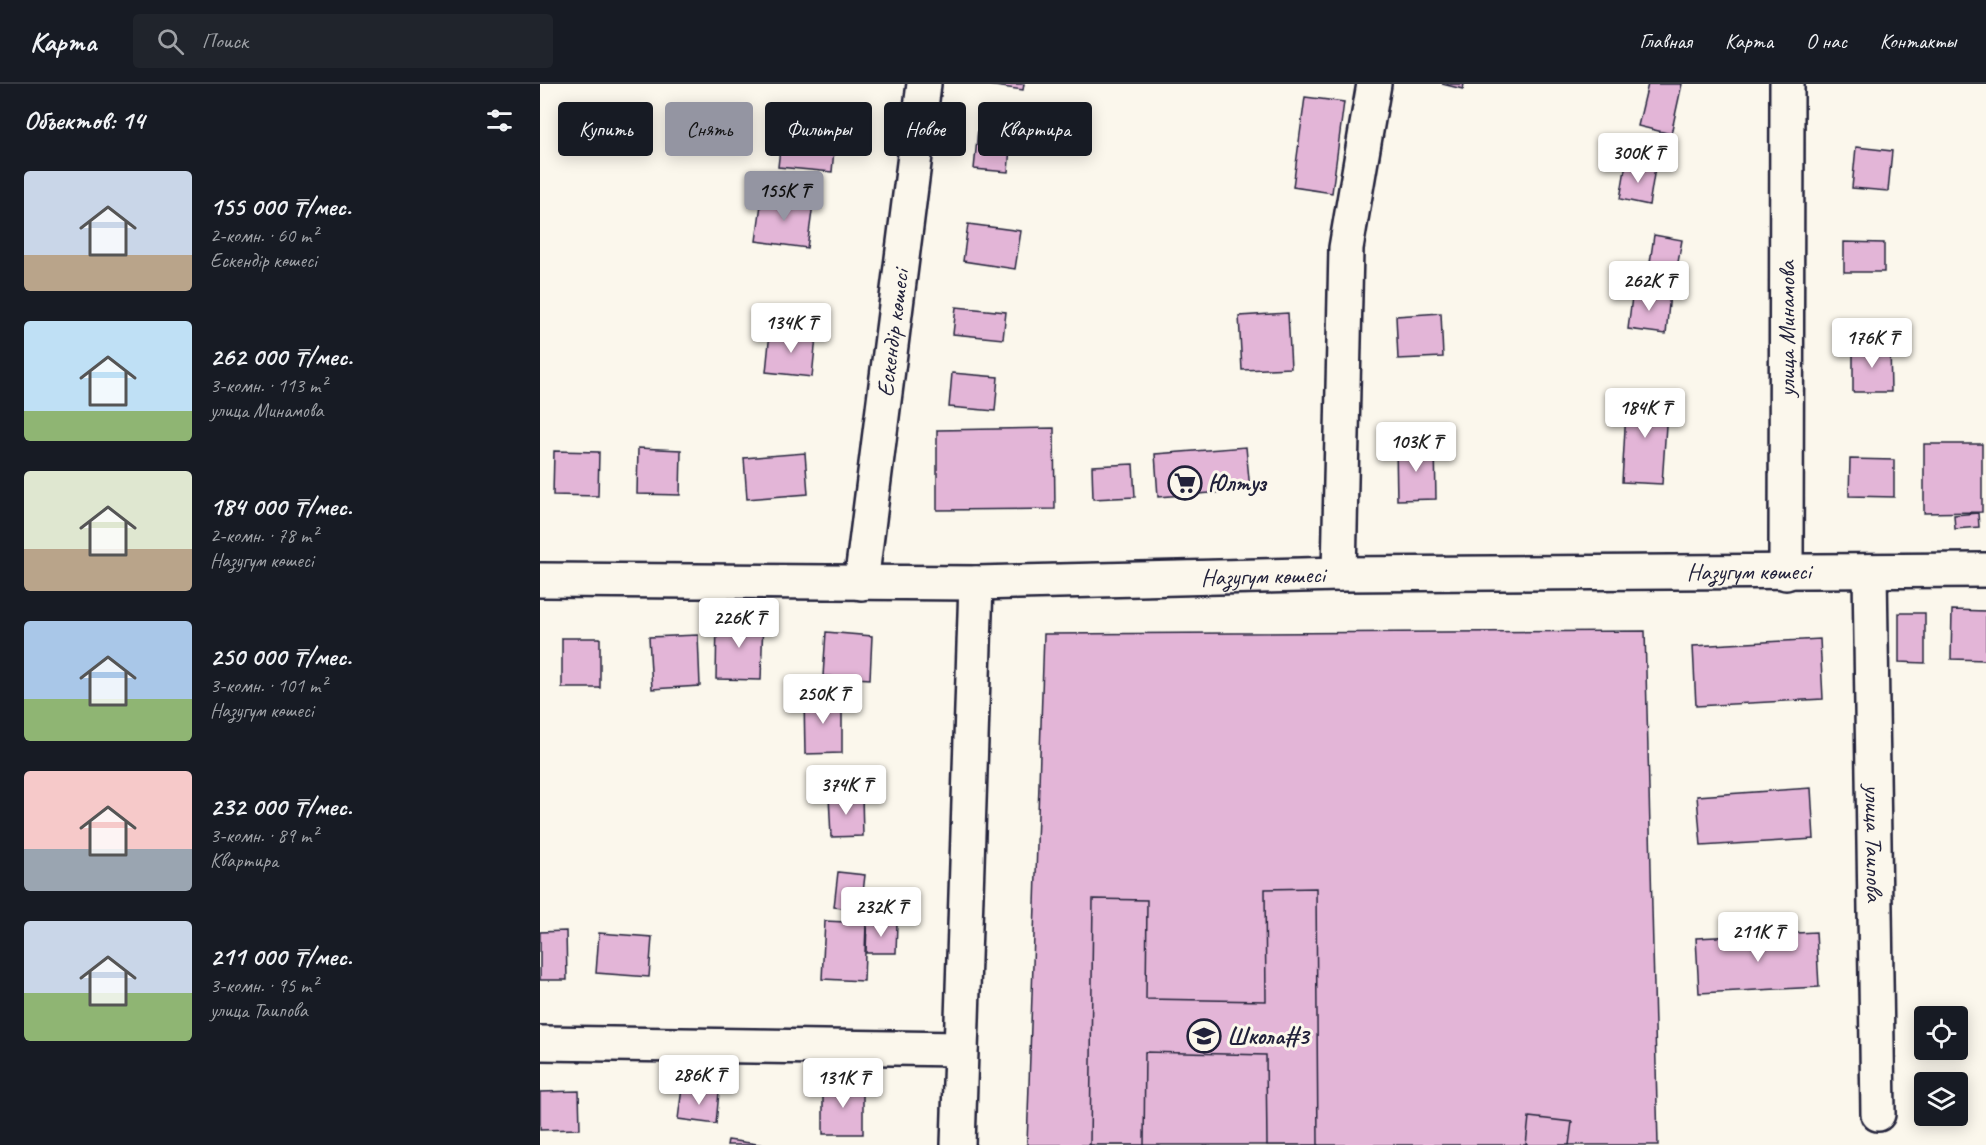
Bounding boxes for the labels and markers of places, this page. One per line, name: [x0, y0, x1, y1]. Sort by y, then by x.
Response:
pin: 300K ₸: [1589, 133, 1687, 184]
pin: 155K ₸: [735, 171, 833, 222]
pin: 262K ₸: [1600, 261, 1698, 312]
pin: 134K ₸: [742, 303, 840, 354]
pin: 176K ₸: [1823, 318, 1921, 369]
pin: 184K ₸: [1596, 388, 1694, 439]
pin: 103K ₸: [1367, 422, 1465, 473]
supermarket icon: Юлтуз: [1167, 465, 1203, 501]
place label: Юлтуз: [1208, 468, 1268, 498]
pin: 226K ₸: [690, 598, 788, 649]
pin: 250K ₸: [774, 674, 872, 725]
pin: 374K ₸: [797, 765, 895, 816]
pin: 232K ₸: [832, 887, 930, 938]
pin: 211K ₸: [1709, 912, 1807, 963]
school or university icon: Школа#3: [1186, 1018, 1222, 1054]
place label: Школа#3: [1227, 1021, 1311, 1051]
pin: 286K ₸: [650, 1055, 748, 1106]
pin: 131K ₸: [794, 1058, 892, 1109]

